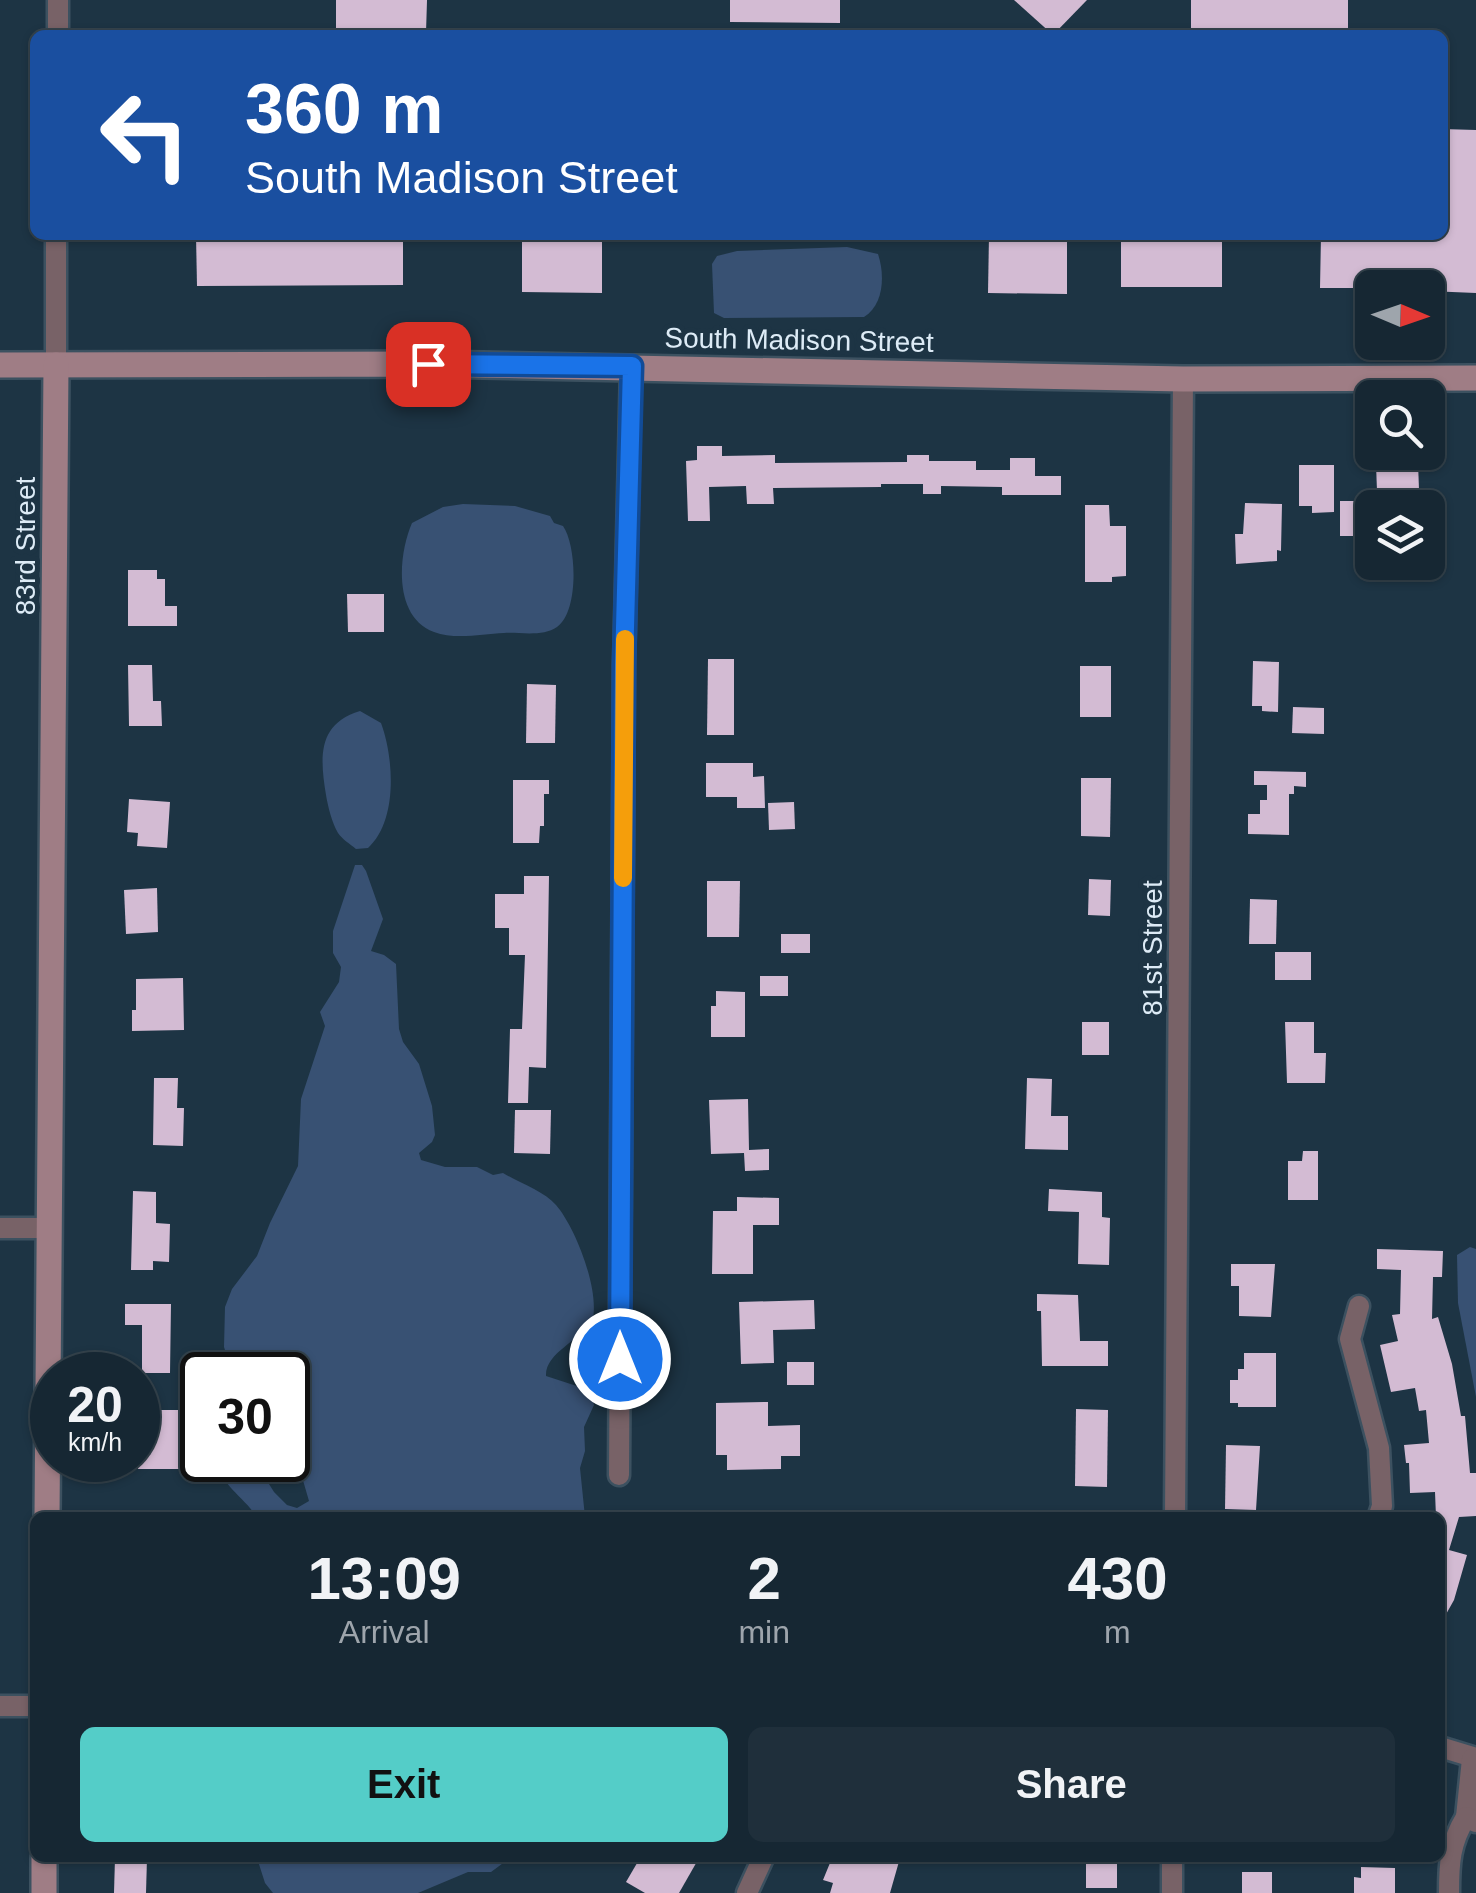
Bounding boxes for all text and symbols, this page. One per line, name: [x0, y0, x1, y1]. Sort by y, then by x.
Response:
icon: left: [80, 70, 210, 200]
text: 360 m: [245, 70, 443, 148]
text: South Madison Street: [245, 152, 678, 203]
north arrow: [1355, 270, 1445, 360]
map controls: [1355, 270, 1445, 580]
pin: [386, 322, 471, 407]
street label: South Madison Street: [664, 322, 934, 358]
icon: arrive: [401, 337, 456, 392]
button: search: [1355, 380, 1445, 470]
street label: 83rd Street: [10, 477, 41, 615]
button: layers: [1355, 490, 1445, 580]
street label: 81st Street: [1137, 880, 1168, 1016]
position arrow: [568, 1307, 672, 1411]
speed limit sign: 30: [180, 1352, 310, 1482]
text: 20: [67, 1377, 123, 1433]
text: km/h: [68, 1428, 122, 1456]
text: 13:09: [307, 1545, 461, 1612]
text: 2: [747, 1545, 781, 1612]
text: 430: [1067, 1545, 1168, 1612]
text: Arrival: [339, 1614, 430, 1650]
text: min: [738, 1614, 790, 1650]
text: m: [1104, 1614, 1131, 1650]
button: Exit: [80, 1727, 728, 1842]
button: Share: [748, 1727, 1395, 1842]

